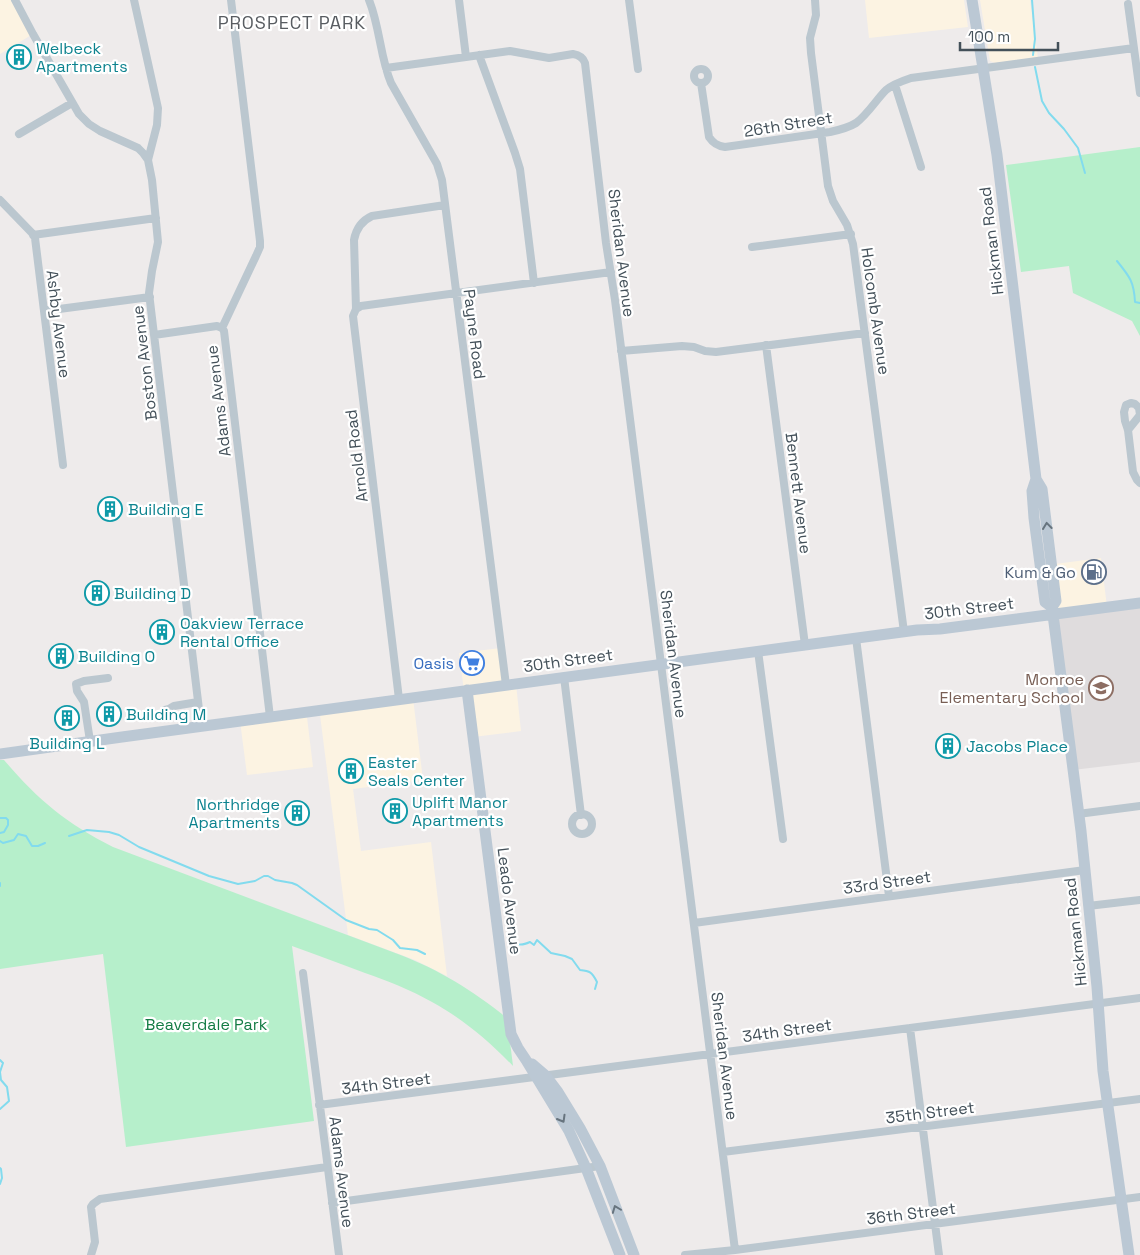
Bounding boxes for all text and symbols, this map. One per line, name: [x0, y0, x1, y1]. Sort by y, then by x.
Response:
district label: PROSPECT PARK: [218, 11, 366, 34]
scale bar: [960, 20, 1058, 52]
text: 100 m: [968, 27, 1010, 46]
place label: Welbeck Apartments: [36, 38, 128, 77]
building icon: Welbeck Apartments: [6, 44, 32, 70]
street label: 26th Street: [742, 107, 834, 142]
street label: Hickman Road: [974, 186, 1009, 296]
street label: Sheridan Avenue: [603, 188, 640, 318]
street label: Holcomb Avenue: [856, 246, 895, 376]
street label: Ashby Avenue: [41, 269, 76, 379]
street label: Payne Road: [459, 288, 490, 380]
street label: Boston Avenue: [127, 304, 162, 422]
street label: Adams Avenue: [201, 344, 236, 458]
street label: Arnold Road: [340, 408, 373, 504]
street label: Bennett Avenue: [781, 431, 816, 555]
building icon: Building E: [97, 496, 123, 522]
place label: Building E: [128, 499, 204, 520]
one-way arrow: [1042, 522, 1053, 530]
fuel station icon: Kum & Go: [1081, 559, 1107, 585]
place label: Kum & Go: [1005, 562, 1076, 583]
building icon: Building D: [84, 580, 110, 606]
place label: Building D: [114, 583, 191, 604]
street label: Sheridan Avenue: [655, 589, 692, 719]
street label: 30th Street: [923, 593, 1015, 624]
place label: Oakview Terrace Rental Office: [180, 613, 304, 652]
building icon: Oakview Terrace Rental Office: [149, 619, 175, 645]
building icon: Building O: [48, 643, 74, 669]
street label: 30th Street: [522, 644, 614, 677]
place label: Building O: [78, 646, 155, 667]
supermarket icon: Oasis: [459, 650, 485, 676]
place label: Oasis: [413, 653, 454, 674]
place label: Monroe Elementary School: [939, 669, 1084, 708]
school or university icon: Monroe Elementary School: [1088, 675, 1114, 701]
building icon: Building M: [96, 701, 122, 727]
place label: Building M: [126, 704, 206, 725]
building icon: Building L: [54, 705, 80, 731]
place label: Building L: [29, 733, 105, 754]
building icon: Jacobs Place: [935, 733, 961, 759]
place label: Jacobs Place: [966, 736, 1068, 757]
place label: Easter Seals Center: [368, 752, 465, 791]
building icon: Easter Seals Center: [338, 758, 364, 784]
place label: Uplift Manor Apartments: [412, 792, 508, 831]
place label: Northridge Apartments: [188, 794, 280, 833]
building icon: Uplift Manor Apartments: [382, 798, 408, 824]
building icon: Northridge Apartments: [284, 800, 310, 826]
street label: Leado Avenue: [493, 846, 526, 956]
street label: 33rd Street: [842, 866, 932, 899]
street label: Hickman Road: [1059, 877, 1092, 987]
street label: Sheridan Avenue: [706, 991, 743, 1121]
park label: Beaverdale Park: [145, 1014, 268, 1035]
street label: 34th Street: [741, 1014, 833, 1047]
street label: 34th Street: [340, 1068, 432, 1099]
street label: 35th Street: [884, 1097, 976, 1128]
one-way arrow: [556, 1113, 566, 1122]
street label: Adams Avenue: [324, 1115, 359, 1229]
street label: 36th Street: [865, 1198, 957, 1229]
one-way arrow: [612, 1206, 622, 1214]

